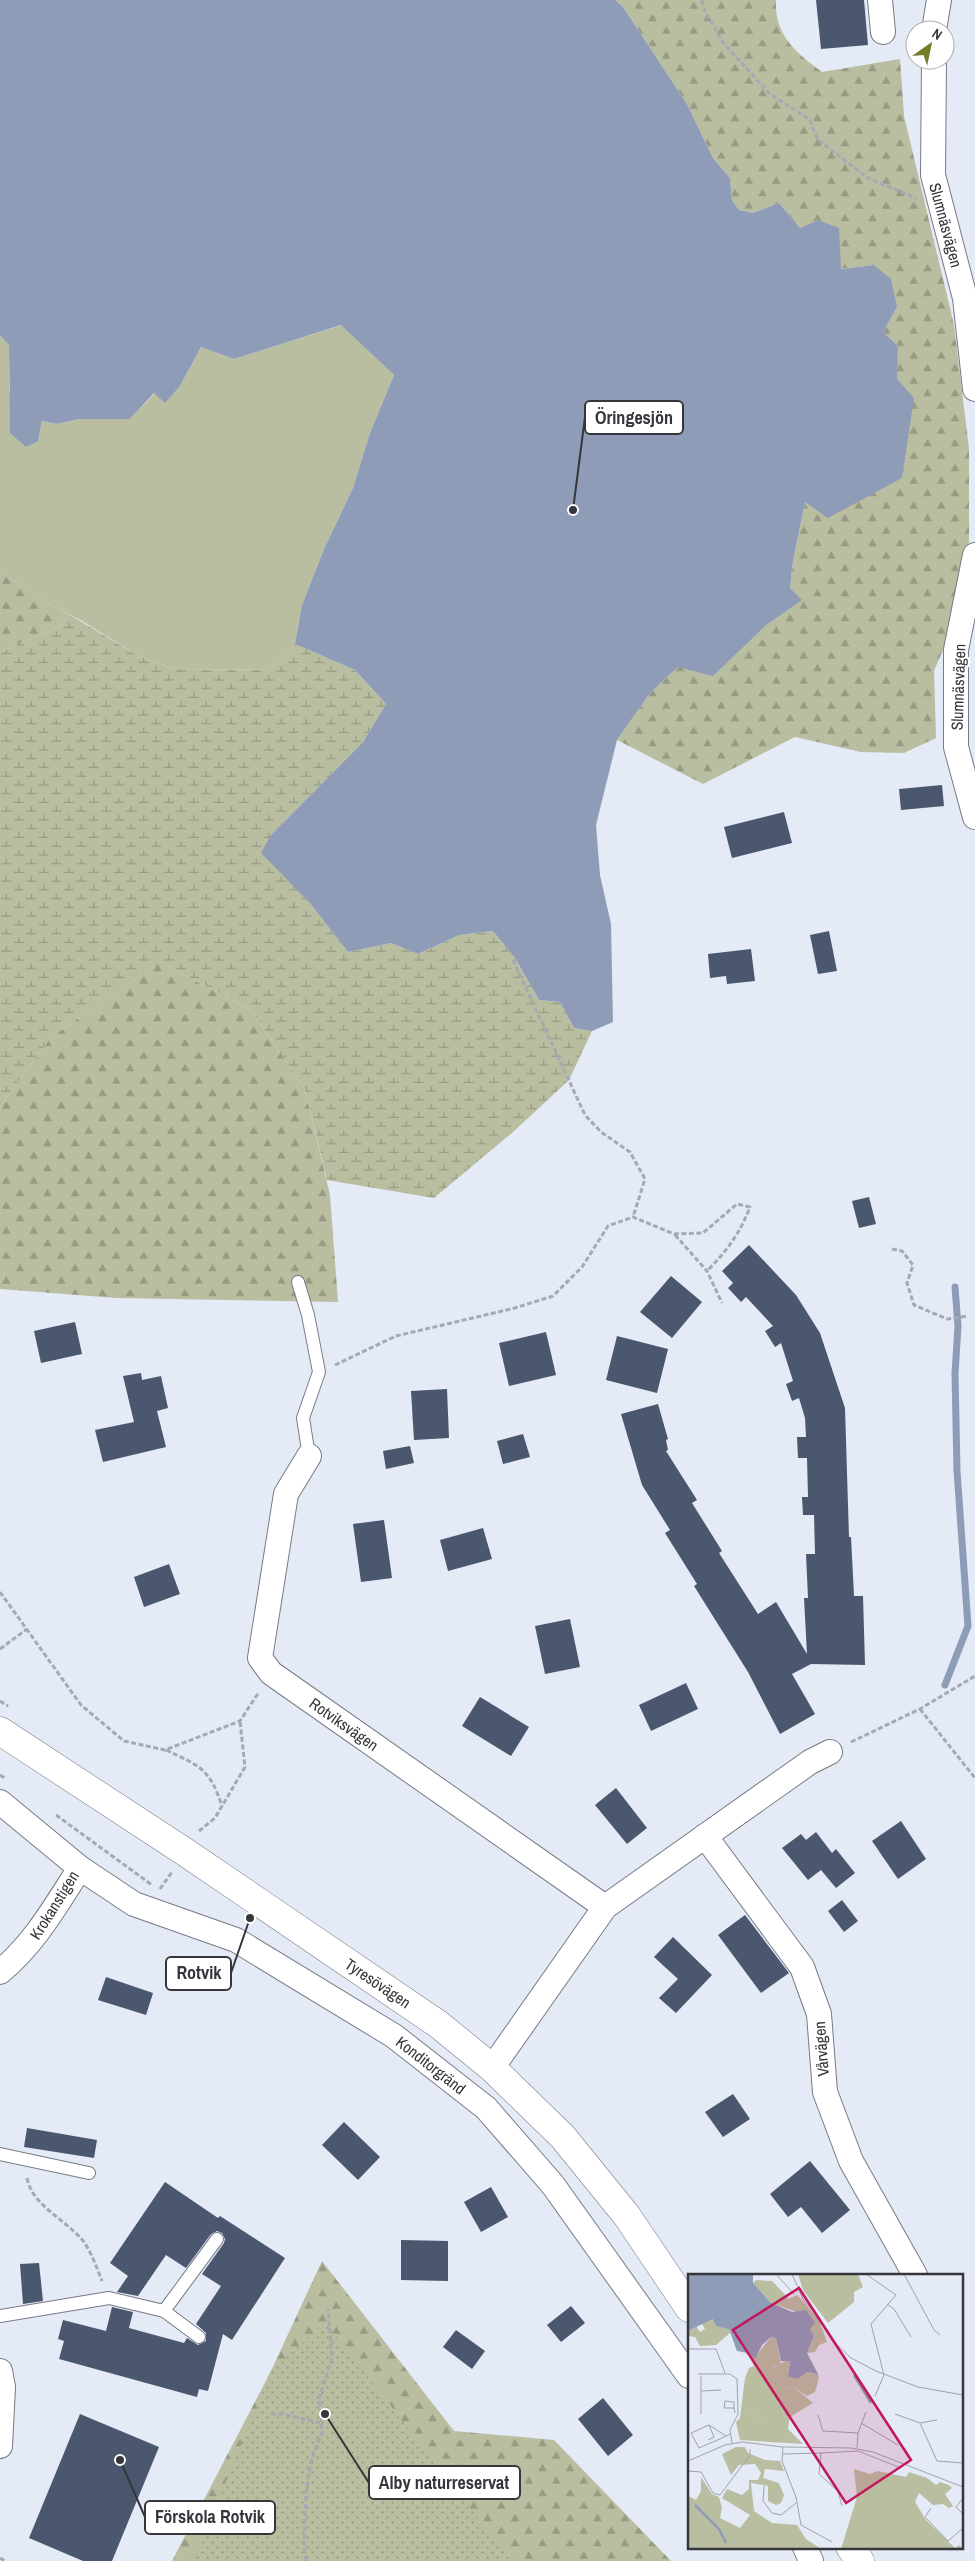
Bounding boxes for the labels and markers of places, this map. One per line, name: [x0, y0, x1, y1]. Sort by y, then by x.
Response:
callout: Öringesjön: [585, 401, 683, 434]
callout: Rotvik: [166, 1957, 231, 1990]
callout: Alby naturreservat: [369, 2466, 520, 2499]
callout: Förskola Rotvik: [145, 2501, 275, 2534]

